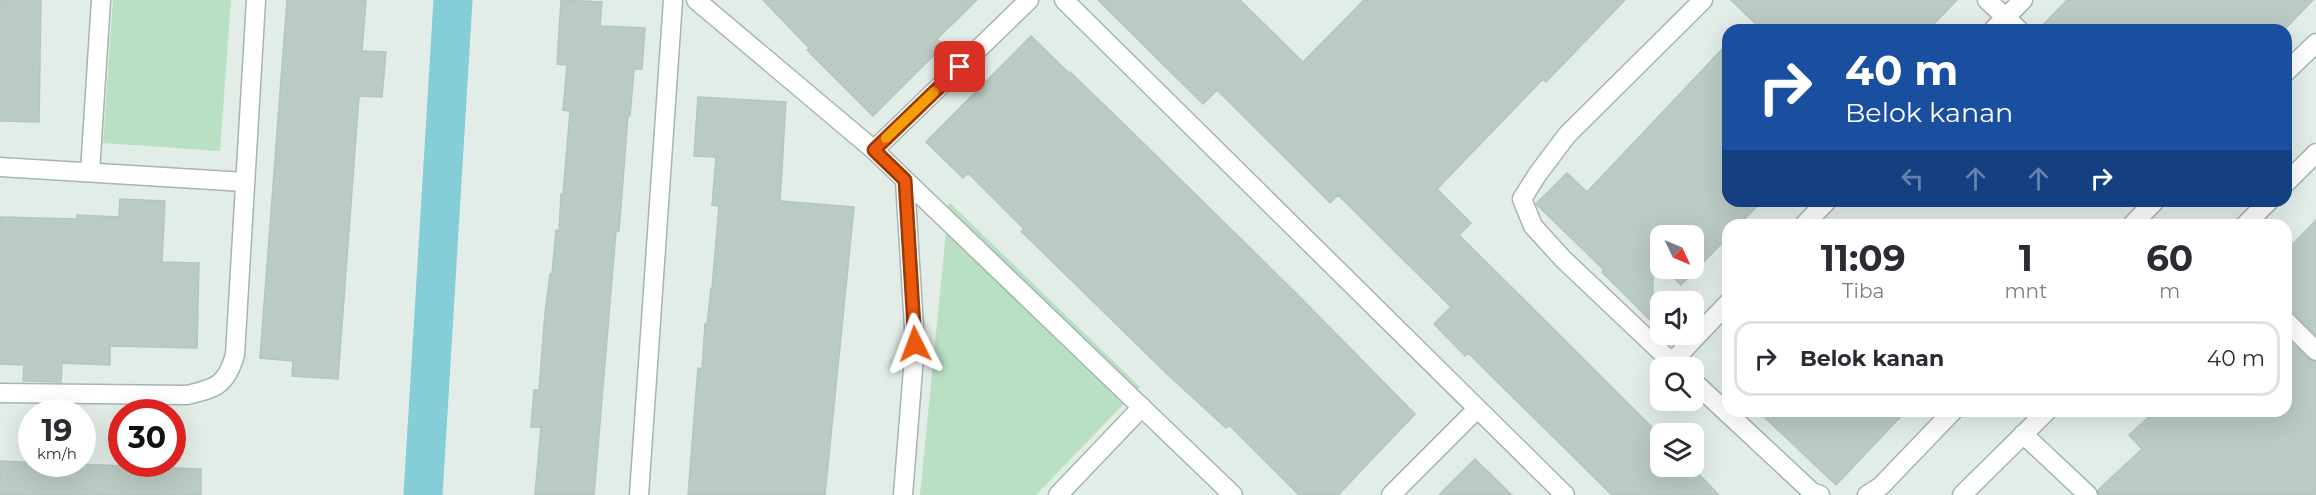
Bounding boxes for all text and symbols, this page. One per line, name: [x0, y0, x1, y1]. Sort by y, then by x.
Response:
pin: [934, 41, 985, 92]
text: 40 m: [1845, 44, 1958, 96]
icon: right: [1746, 48, 1824, 126]
icon: arrive: [943, 50, 976, 83]
text: Belok kanan: [1845, 96, 2013, 129]
icon: left: [1896, 162, 1929, 195]
icon: ahead: [1959, 162, 1992, 195]
icon: ahead: [2022, 162, 2055, 195]
icon: right: [2085, 162, 2118, 195]
north arrow: [1650, 225, 1704, 279]
map controls: [1650, 225, 1704, 477]
text: 11:09: [1821, 236, 1906, 280]
text: 1: [2019, 236, 2033, 280]
text: 60: [2146, 236, 2193, 280]
text: Tiba: [1842, 279, 1884, 303]
text: mnt: [2004, 279, 2047, 303]
text: m: [2159, 279, 2180, 303]
button: sound: [1650, 291, 1704, 345]
position arrow: [883, 312, 947, 376]
icon: right: [1749, 342, 1782, 375]
text: Belok kanan: [1800, 345, 1944, 372]
text: 40 m: [2207, 345, 2265, 372]
button: search: [1650, 357, 1704, 411]
speed limit sign: 30: [108, 399, 186, 477]
text: 19: [42, 412, 72, 449]
button: layers: [1650, 423, 1704, 477]
text: km/h: [37, 444, 77, 463]

